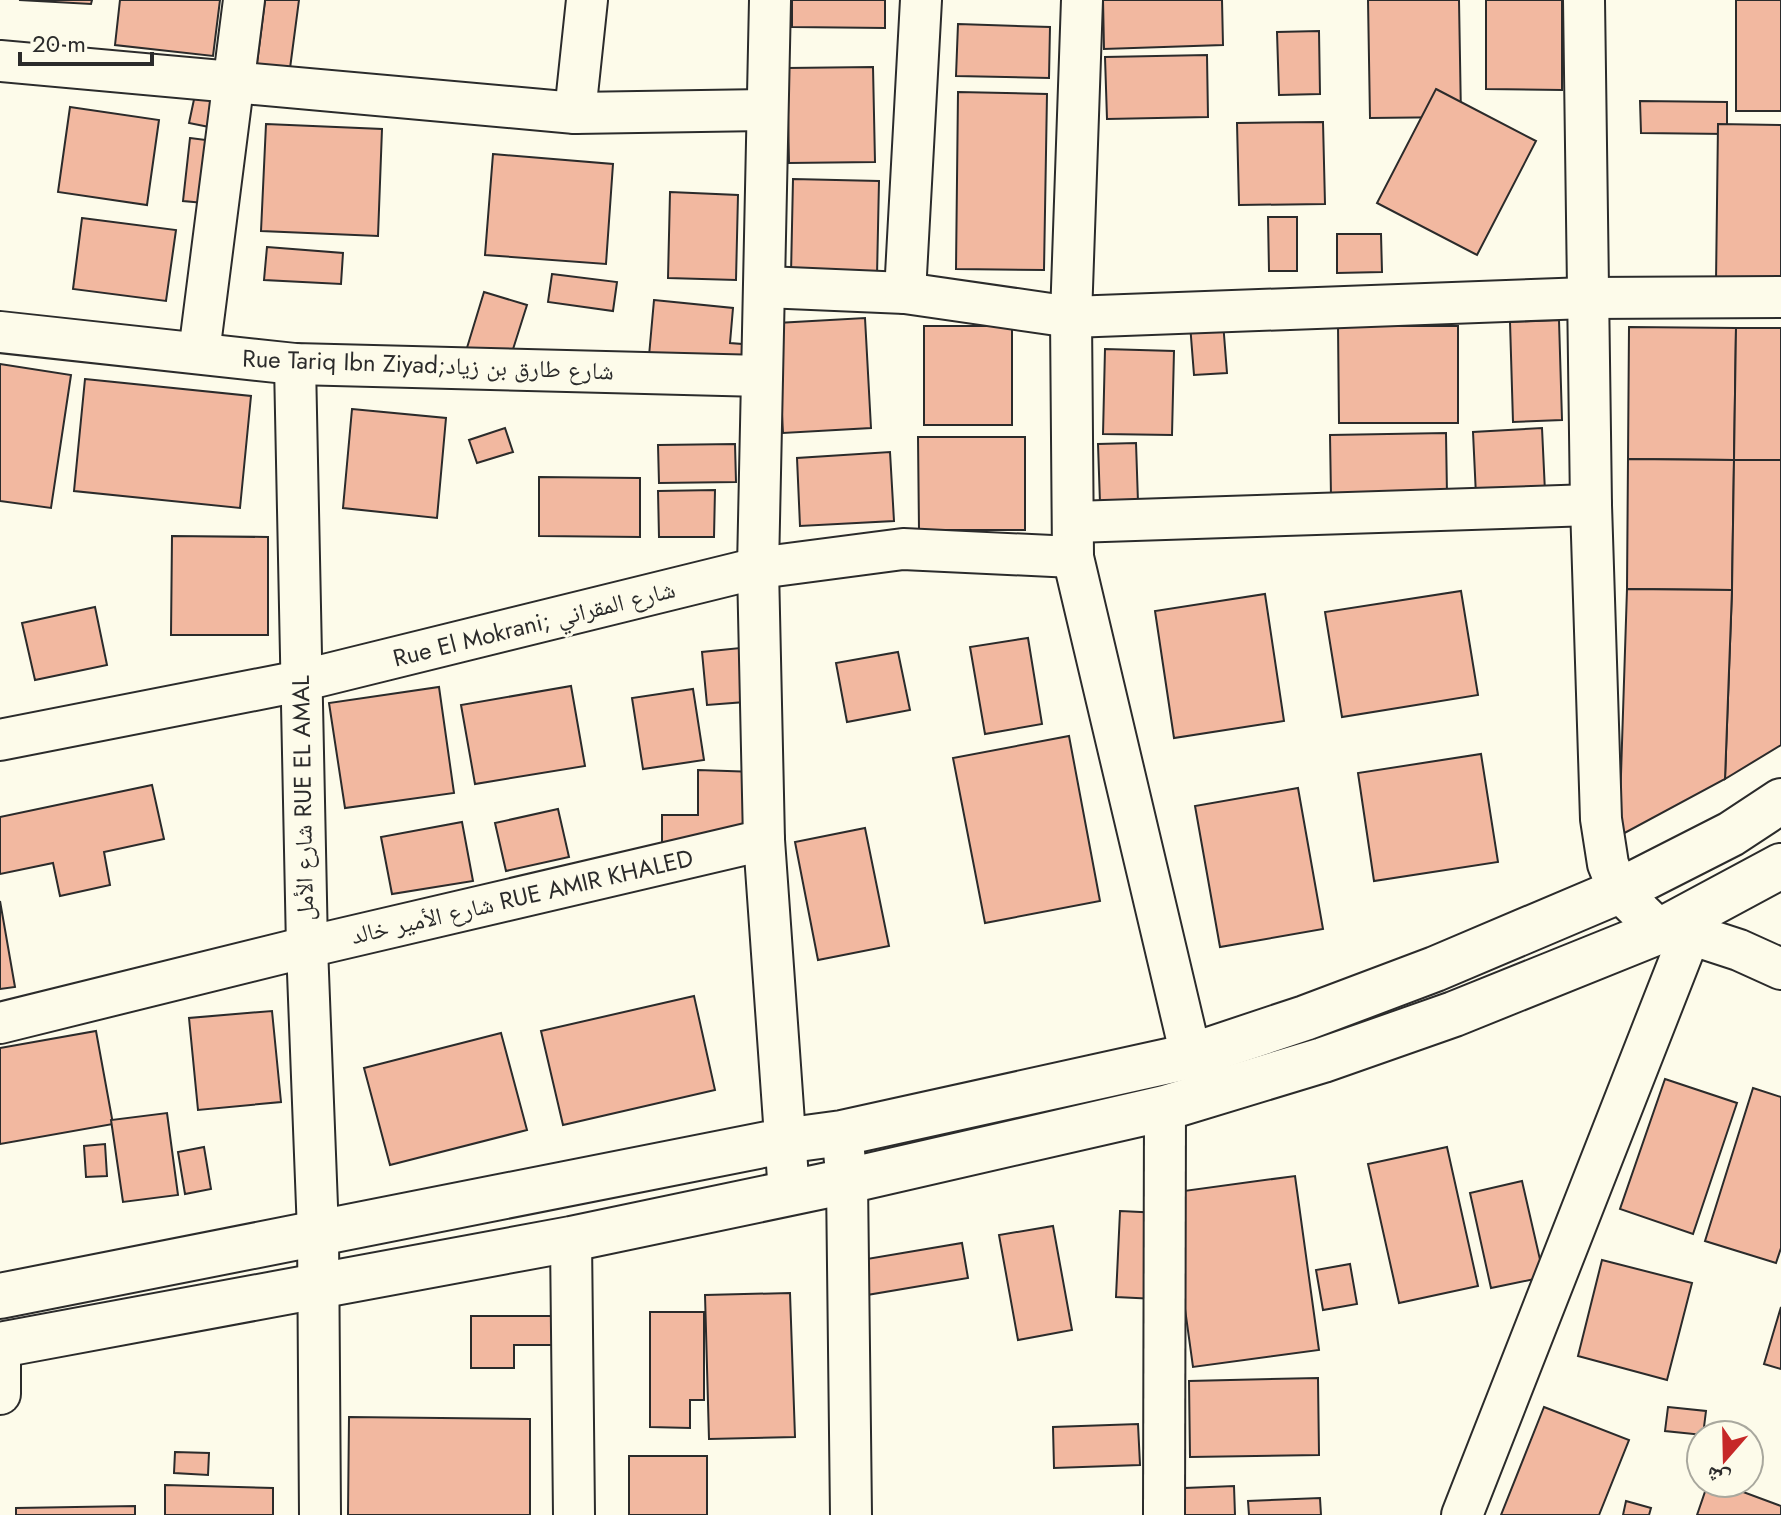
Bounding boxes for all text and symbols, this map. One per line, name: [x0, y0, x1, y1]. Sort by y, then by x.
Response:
scale bar: [20, 16, 152, 66]
text: 20 m: [32, 26, 86, 61]
street label: Rue Tariq Ibn Ziyad;شارع طارق بن زياد: [242, 341, 614, 388]
street label: Rue El Mokrani; شارع المقراني: [389, 571, 679, 678]
street label: شارع الأمل RUE EL AMAL: [283, 675, 322, 921]
street label: شارع الأمير خالد RUE AMIR KHALED: [347, 840, 696, 953]
north arrow: [1685, 1419, 1765, 1499]
text: ش: [1702, 1459, 1735, 1497]

